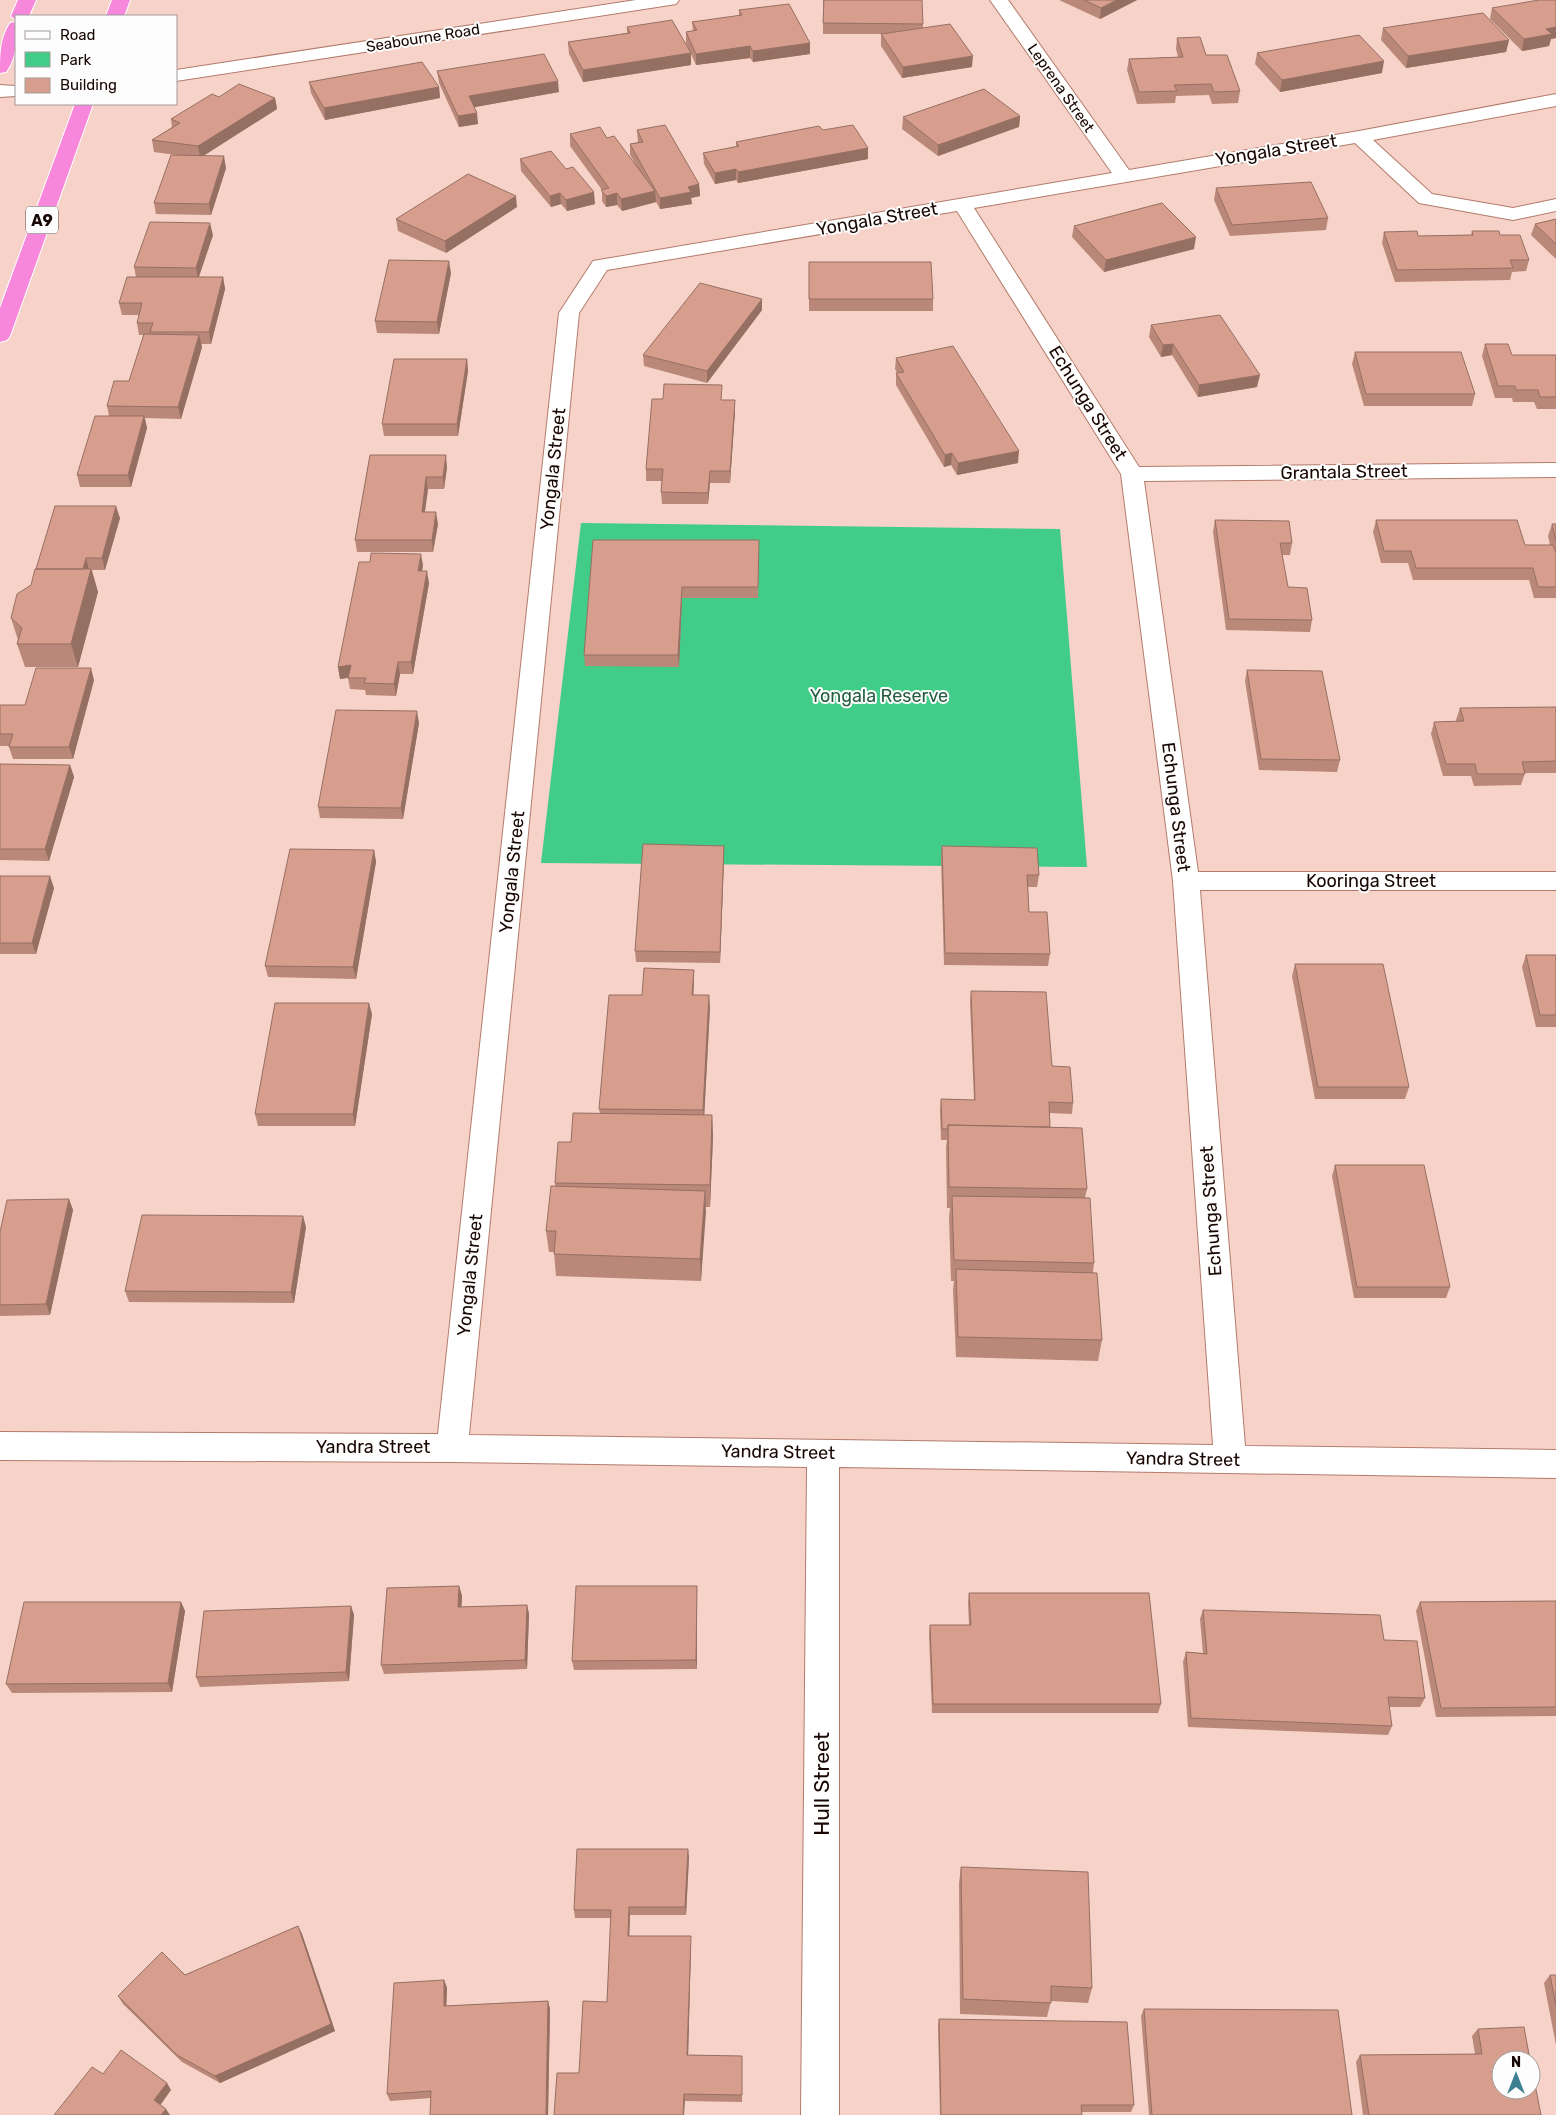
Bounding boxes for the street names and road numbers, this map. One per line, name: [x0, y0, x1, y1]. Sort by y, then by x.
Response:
street label: Seabourne Road: [365, 20, 481, 56]
street label: Leprena Street: [1024, 40, 1098, 136]
street label: Yongala Street: [1214, 130, 1338, 170]
street label: Yongala Street: [815, 198, 939, 240]
road number: A9: [26, 206, 58, 234]
street label: Echunga Street: [1044, 342, 1132, 464]
street label: Yongala Street: [536, 407, 570, 531]
street label: Grantala Street: [1280, 460, 1408, 484]
street label: Echunga Street: [1157, 741, 1195, 873]
street label: Yongala Street: [495, 810, 529, 934]
street label: Kooringa Street: [1306, 870, 1436, 892]
street label: Echunga Street: [1195, 1145, 1227, 1277]
street label: Yongala Street: [453, 1213, 487, 1337]
street label: Yandra Street: [316, 1436, 430, 1458]
street label: Yandra Street: [721, 1440, 835, 1464]
street label: Yandra Street: [1126, 1447, 1240, 1471]
street label: Hull Street: [809, 1732, 834, 1836]

